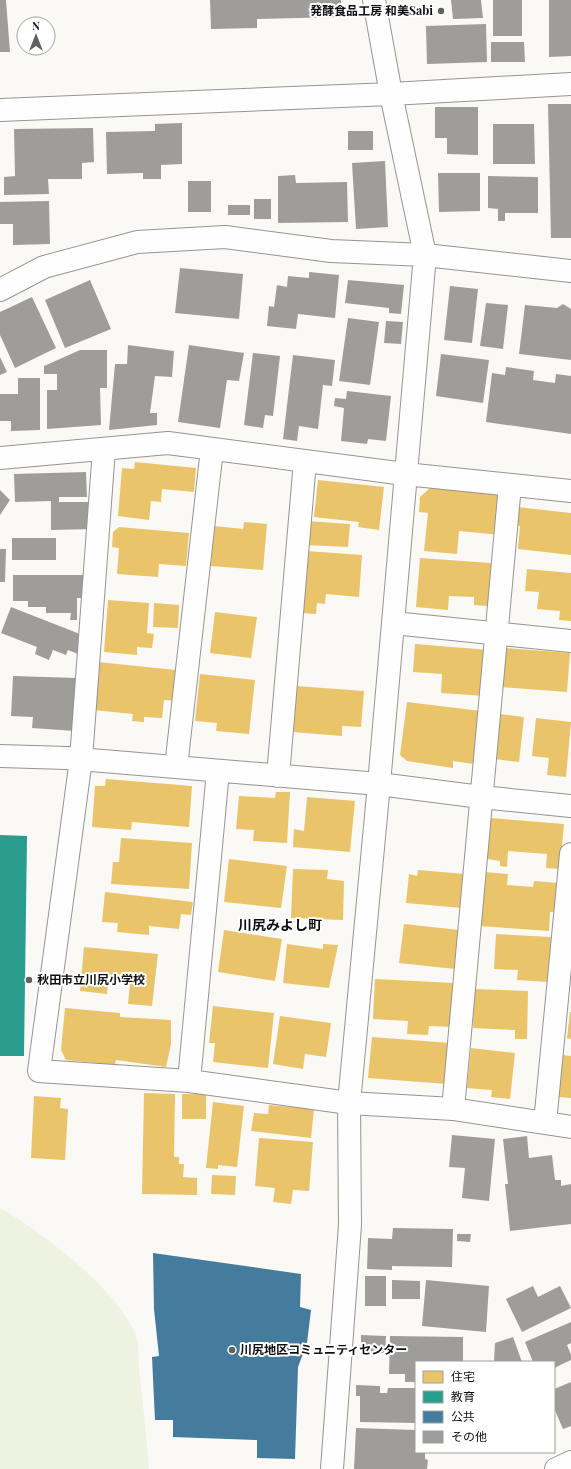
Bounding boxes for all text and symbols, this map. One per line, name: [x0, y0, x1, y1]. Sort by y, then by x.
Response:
place label: 発酵食品工房 和美Sabi: [310, 2, 433, 18]
marker: 発酵食品工房 和美Sabi: [436, 6, 446, 16]
north arrow: [16, 16, 56, 56]
text: N: [32, 18, 40, 33]
district label: 川尻みよし町: [238, 915, 322, 934]
place label: 秋田市立川尻小学校: [37, 971, 145, 987]
marker: 秋田市立川尻小学校: [24, 975, 34, 985]
place label: 川尻地区コミュニティセンター: [240, 1341, 407, 1357]
marker: 川尻地区コミュニティセンター: [227, 1345, 237, 1355]
legend: [415, 1361, 555, 1453]
text: 住宅: [451, 1368, 475, 1384]
text: 教育: [451, 1388, 475, 1404]
text: 公共: [451, 1408, 475, 1424]
text: その他: [451, 1428, 487, 1444]

